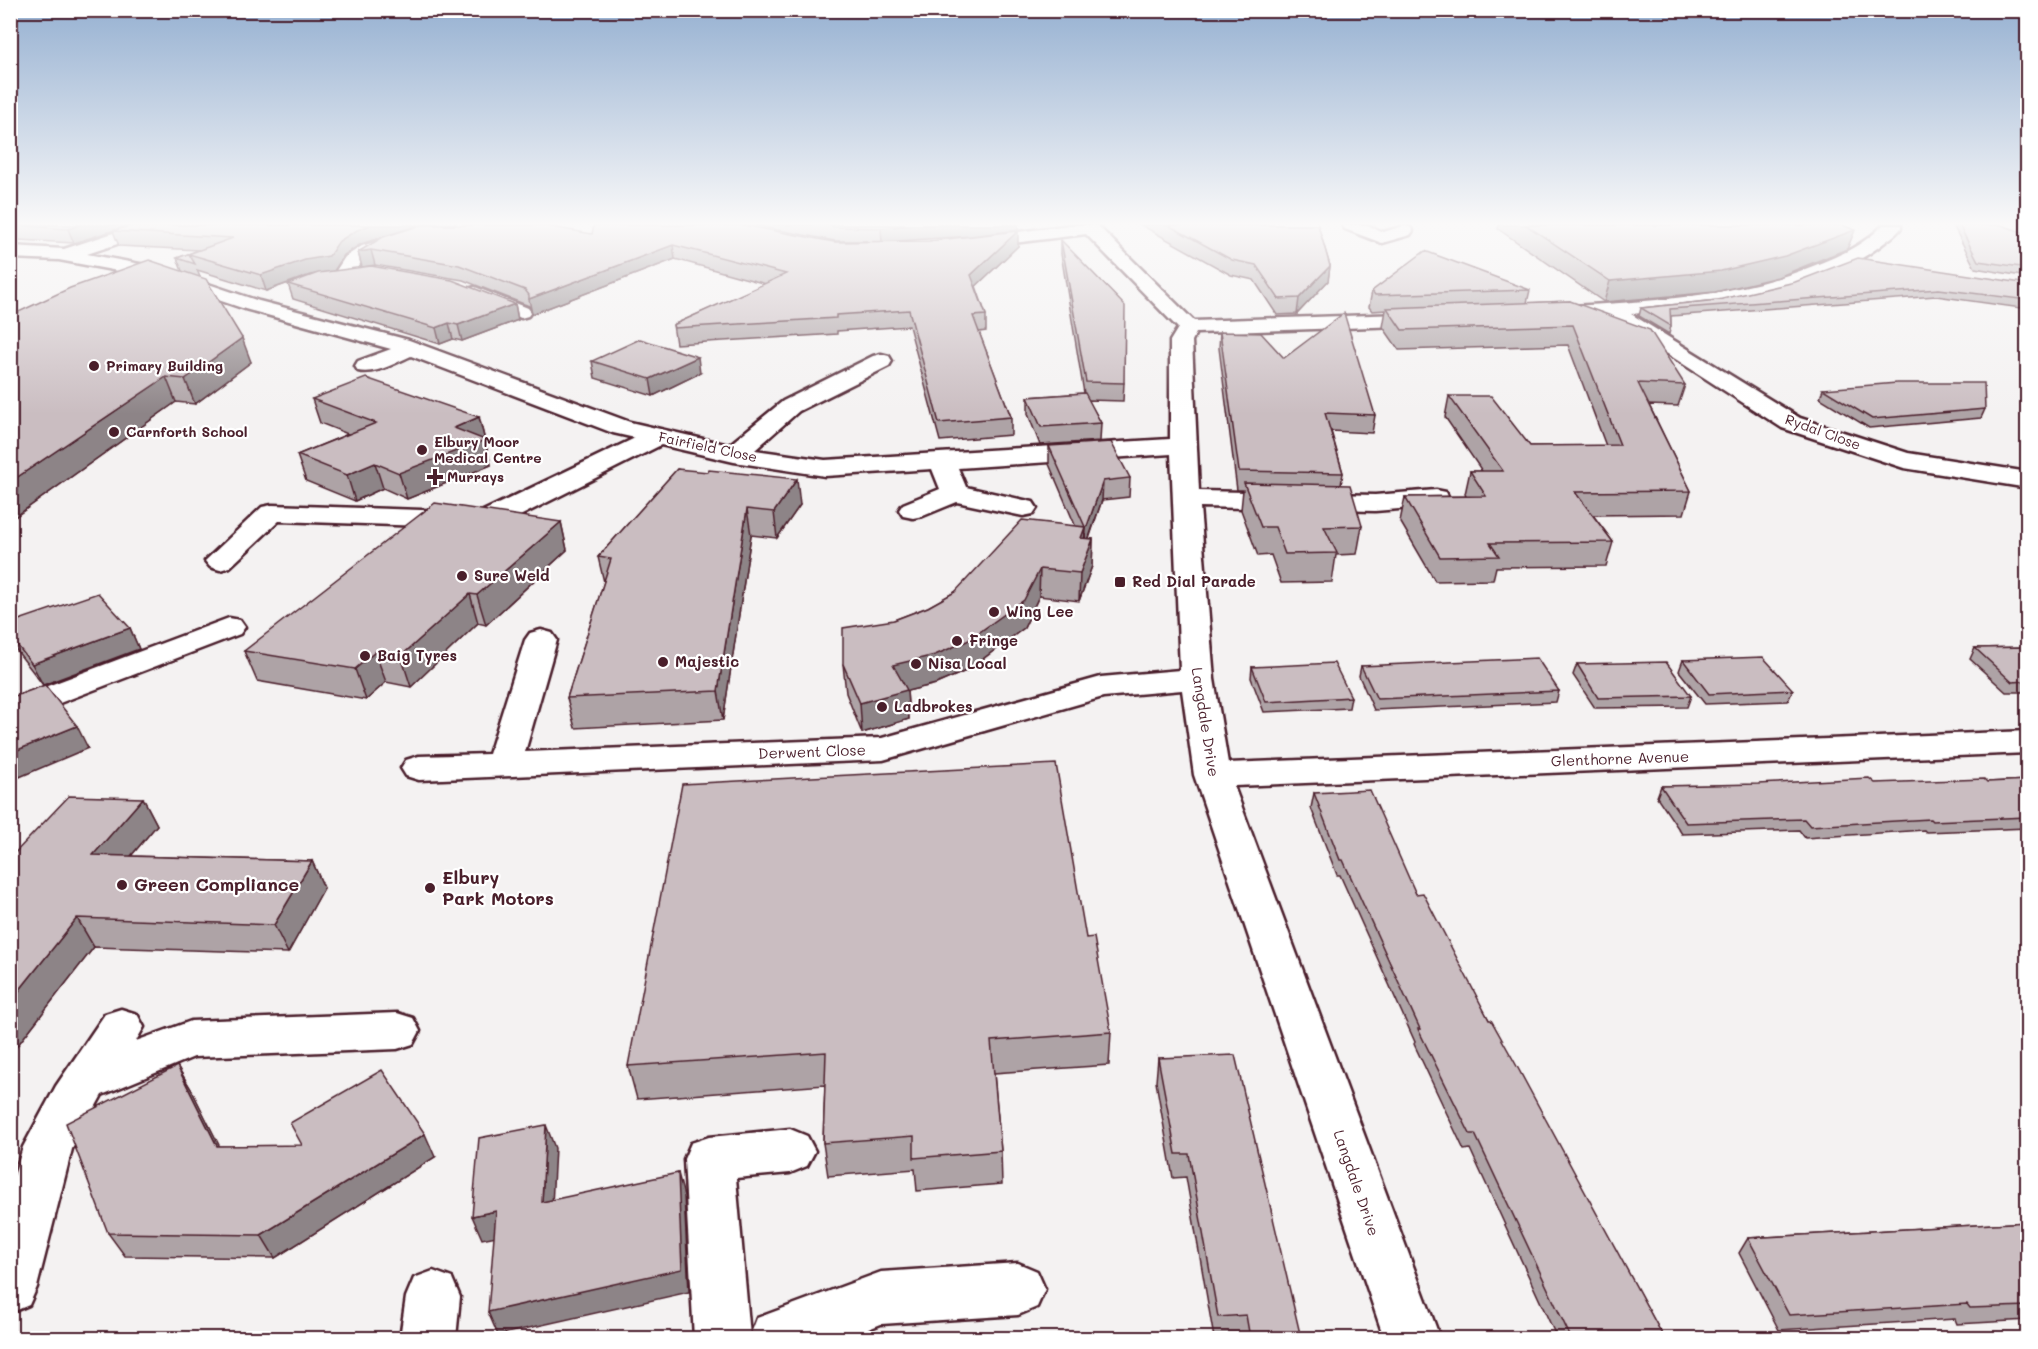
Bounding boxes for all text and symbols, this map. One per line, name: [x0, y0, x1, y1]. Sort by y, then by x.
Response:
place label: Primary Building: [106, 356, 223, 375]
marker: Primary Building: [87, 359, 101, 373]
street label: Rydal Close: [1783, 409, 1864, 454]
place label: Carnforth School: [126, 422, 248, 441]
marker: Carnforth School: [107, 425, 121, 439]
street label: Fairfield Close: [657, 427, 759, 466]
place label: Elbury Moor Medical Centre: [434, 432, 542, 467]
marker: Elbury Moor Medical Centre: [415, 443, 429, 457]
place label: Murrays: [447, 467, 504, 486]
marker: Murrays: [428, 470, 442, 484]
place label: Sure Weld: [474, 565, 550, 585]
marker: Sure Weld: [455, 569, 469, 583]
place label: Red Dial Parade: [1132, 571, 1256, 591]
marker: Red Dial Parade: [1113, 575, 1127, 589]
place label: Wing Lee: [1006, 601, 1073, 621]
marker: Wing Lee: [987, 605, 1001, 619]
place label: Fringe: [969, 630, 1018, 650]
marker: Fringe: [950, 634, 964, 648]
place label: Baig Tyres: [377, 645, 457, 665]
marker: Baig Tyres: [358, 649, 372, 663]
place label: Majestic: [675, 651, 739, 671]
place label: Nisa Local: [928, 653, 1007, 673]
marker: Majestic: [656, 655, 670, 669]
marker: Nisa Local: [909, 657, 923, 671]
street label: Langdale Drive: [1187, 666, 1225, 778]
place label: Ladbrokes: [894, 696, 972, 716]
marker: Ladbrokes: [875, 700, 889, 714]
street label: Derwent Close: [758, 739, 866, 763]
street label: Glenthorne Avenue: [1551, 746, 1689, 770]
place label: Elbury Park Motors: [442, 865, 554, 910]
place label: Green Compliance: [134, 872, 300, 896]
marker: Green Compliance: [115, 878, 129, 892]
marker: Elbury Park Motors: [423, 881, 437, 895]
street label: Langdale Drive: [1329, 1127, 1384, 1238]

